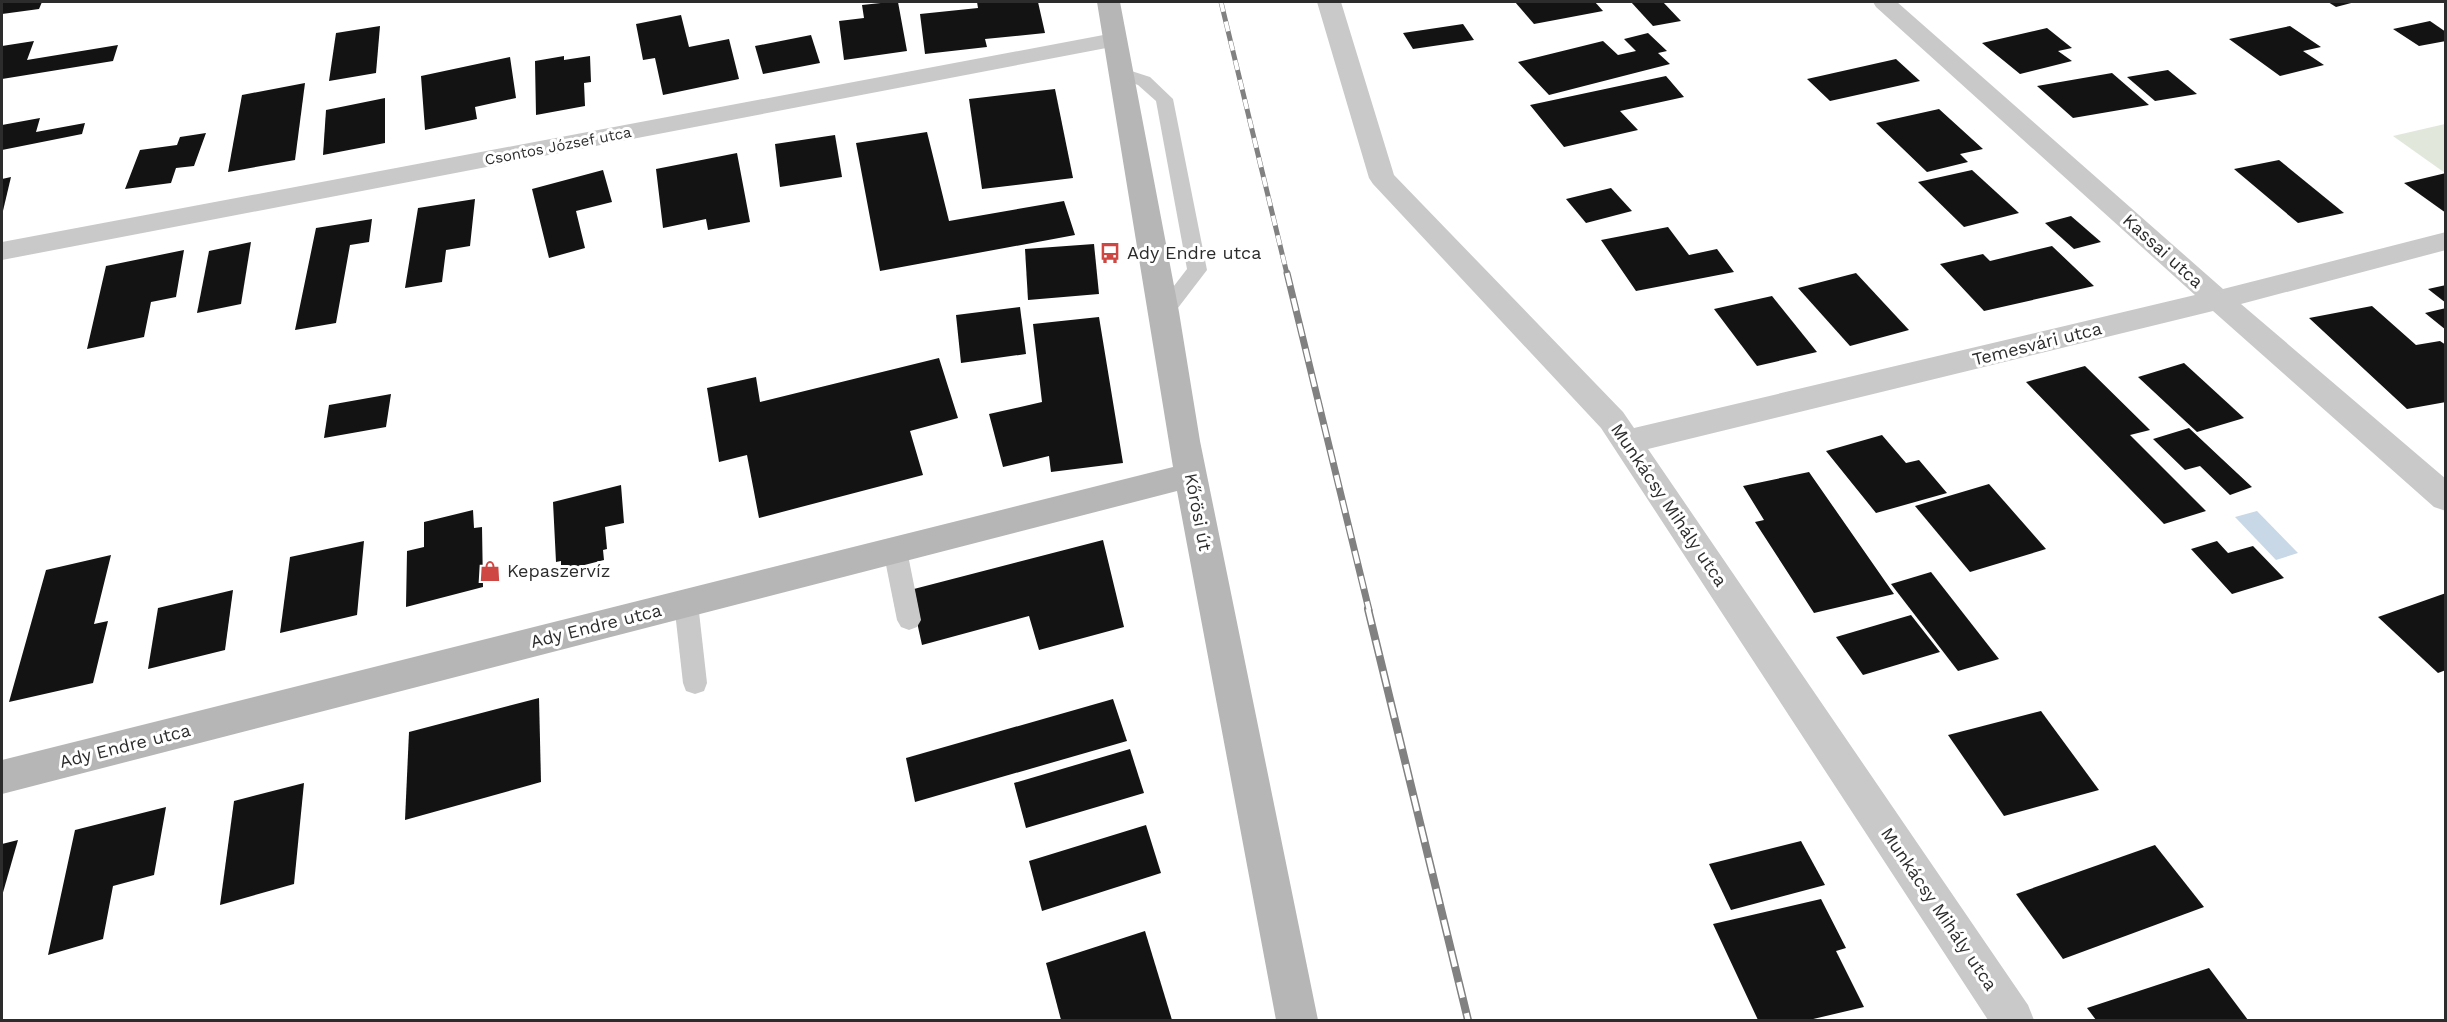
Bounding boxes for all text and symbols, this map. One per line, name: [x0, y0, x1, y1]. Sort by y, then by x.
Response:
street label: Csontos József utca: [483, 123, 633, 169]
street label: Kassai utca: [2119, 209, 2208, 292]
bus stop icon: Ady Endre utca: [1098, 241, 1122, 265]
place label: Ady Endre utca: [1127, 242, 1261, 263]
street label: Temesvári utca: [1970, 317, 2104, 370]
street label: Munkácsy Mihály utca: [1607, 419, 1732, 590]
street label: Kőrösi út: [1181, 471, 1216, 553]
shop icon: Kepaszervíz: [478, 559, 502, 583]
place label: Kepaszervíz: [507, 560, 610, 581]
street label: Ady Endre utca: [528, 599, 664, 652]
street label: Ady Endre utca: [57, 719, 193, 772]
street label: Munkácsy Mihály utca: [1877, 823, 2002, 994]

